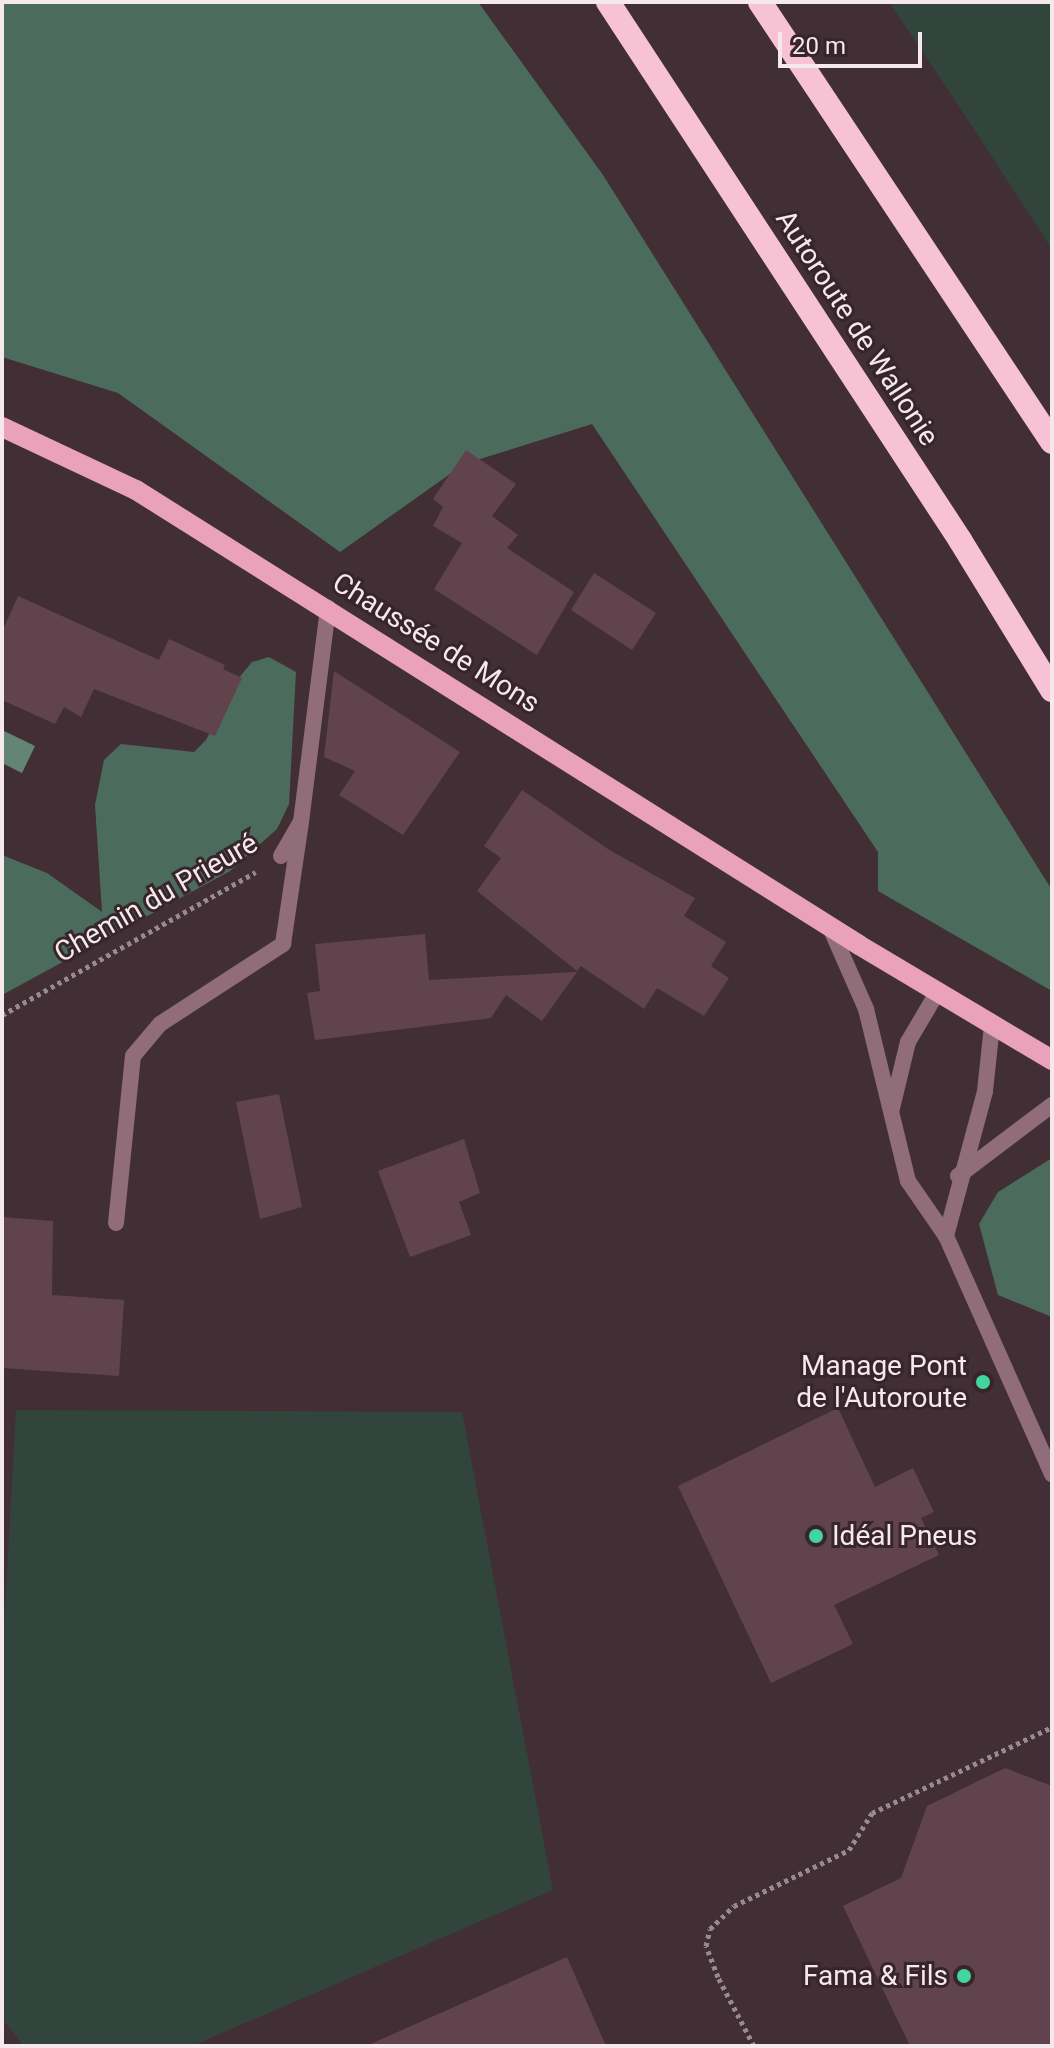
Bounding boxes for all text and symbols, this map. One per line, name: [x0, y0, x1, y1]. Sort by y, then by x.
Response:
scale bar: [782, 16, 926, 66]
text: 20 m: [792, 32, 846, 60]
street label: Autoroute de Wallonie: [768, 204, 946, 452]
street label: Chaussée de Mons: [326, 566, 546, 720]
street label: Chemin du Prieuré: [49, 826, 263, 970]
place label: Manage Pont de l'Autoroute: [796, 1349, 967, 1415]
marker: Manage Pont de l'Autoroute: [974, 1373, 992, 1391]
place label: Idéal Pneus: [832, 1519, 977, 1553]
marker: Idéal Pneus: [807, 1527, 825, 1545]
place label: Fama & Fils: [803, 1959, 948, 1993]
marker: Fama & Fils: [955, 1967, 973, 1985]

